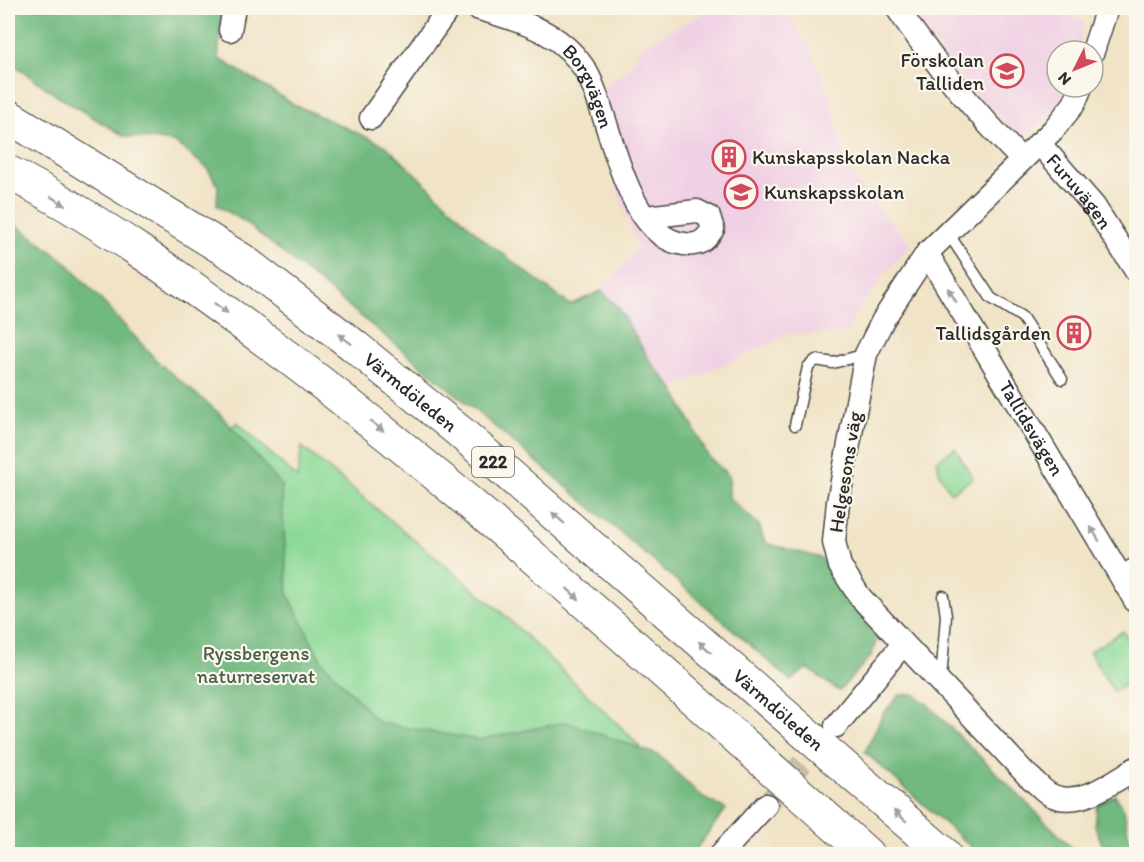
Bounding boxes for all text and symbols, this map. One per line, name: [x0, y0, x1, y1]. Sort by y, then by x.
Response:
street label: Borgvägen: [558, 39, 619, 131]
north arrow: [1045, 39, 1105, 99]
place label: Förskolan Talliden: [901, 48, 984, 95]
school or university icon: Förskolan Talliden: [989, 53, 1025, 89]
text: N: [1054, 68, 1075, 89]
building icon: Kunskapsskolan Nacka: [711, 139, 747, 175]
place label: Kunskapsskolan Nacka: [752, 145, 951, 169]
street label: Furuvägen: [1041, 148, 1118, 233]
school or university icon: Kunskapsskolan: [723, 174, 759, 210]
place label: Kunskapsskolan: [764, 180, 904, 204]
one-way arrow: [50, 196, 66, 207]
one-way arrow: [946, 287, 957, 303]
one-way arrow: [213, 302, 229, 314]
building icon: Tallidsgården: [1056, 315, 1092, 351]
place label: Tallidsgården: [935, 321, 1051, 345]
one-way arrow: [337, 332, 353, 345]
street label: Värmdöleden: [359, 347, 462, 437]
street label: Tallidsvägen: [994, 376, 1070, 480]
street label: Helgesons väg: [824, 409, 867, 534]
one-way arrow: [369, 419, 385, 432]
road number: 222: [472, 447, 514, 477]
one-way arrow: [550, 512, 566, 525]
one-way arrow: [1090, 526, 1101, 542]
one-way arrow: [565, 587, 580, 601]
one-way arrow: [697, 640, 713, 653]
park label: Ryssbergens naturreservat: [197, 641, 316, 688]
street label: Värmdöleden: [728, 663, 829, 756]
one-way arrow: [893, 810, 908, 823]

